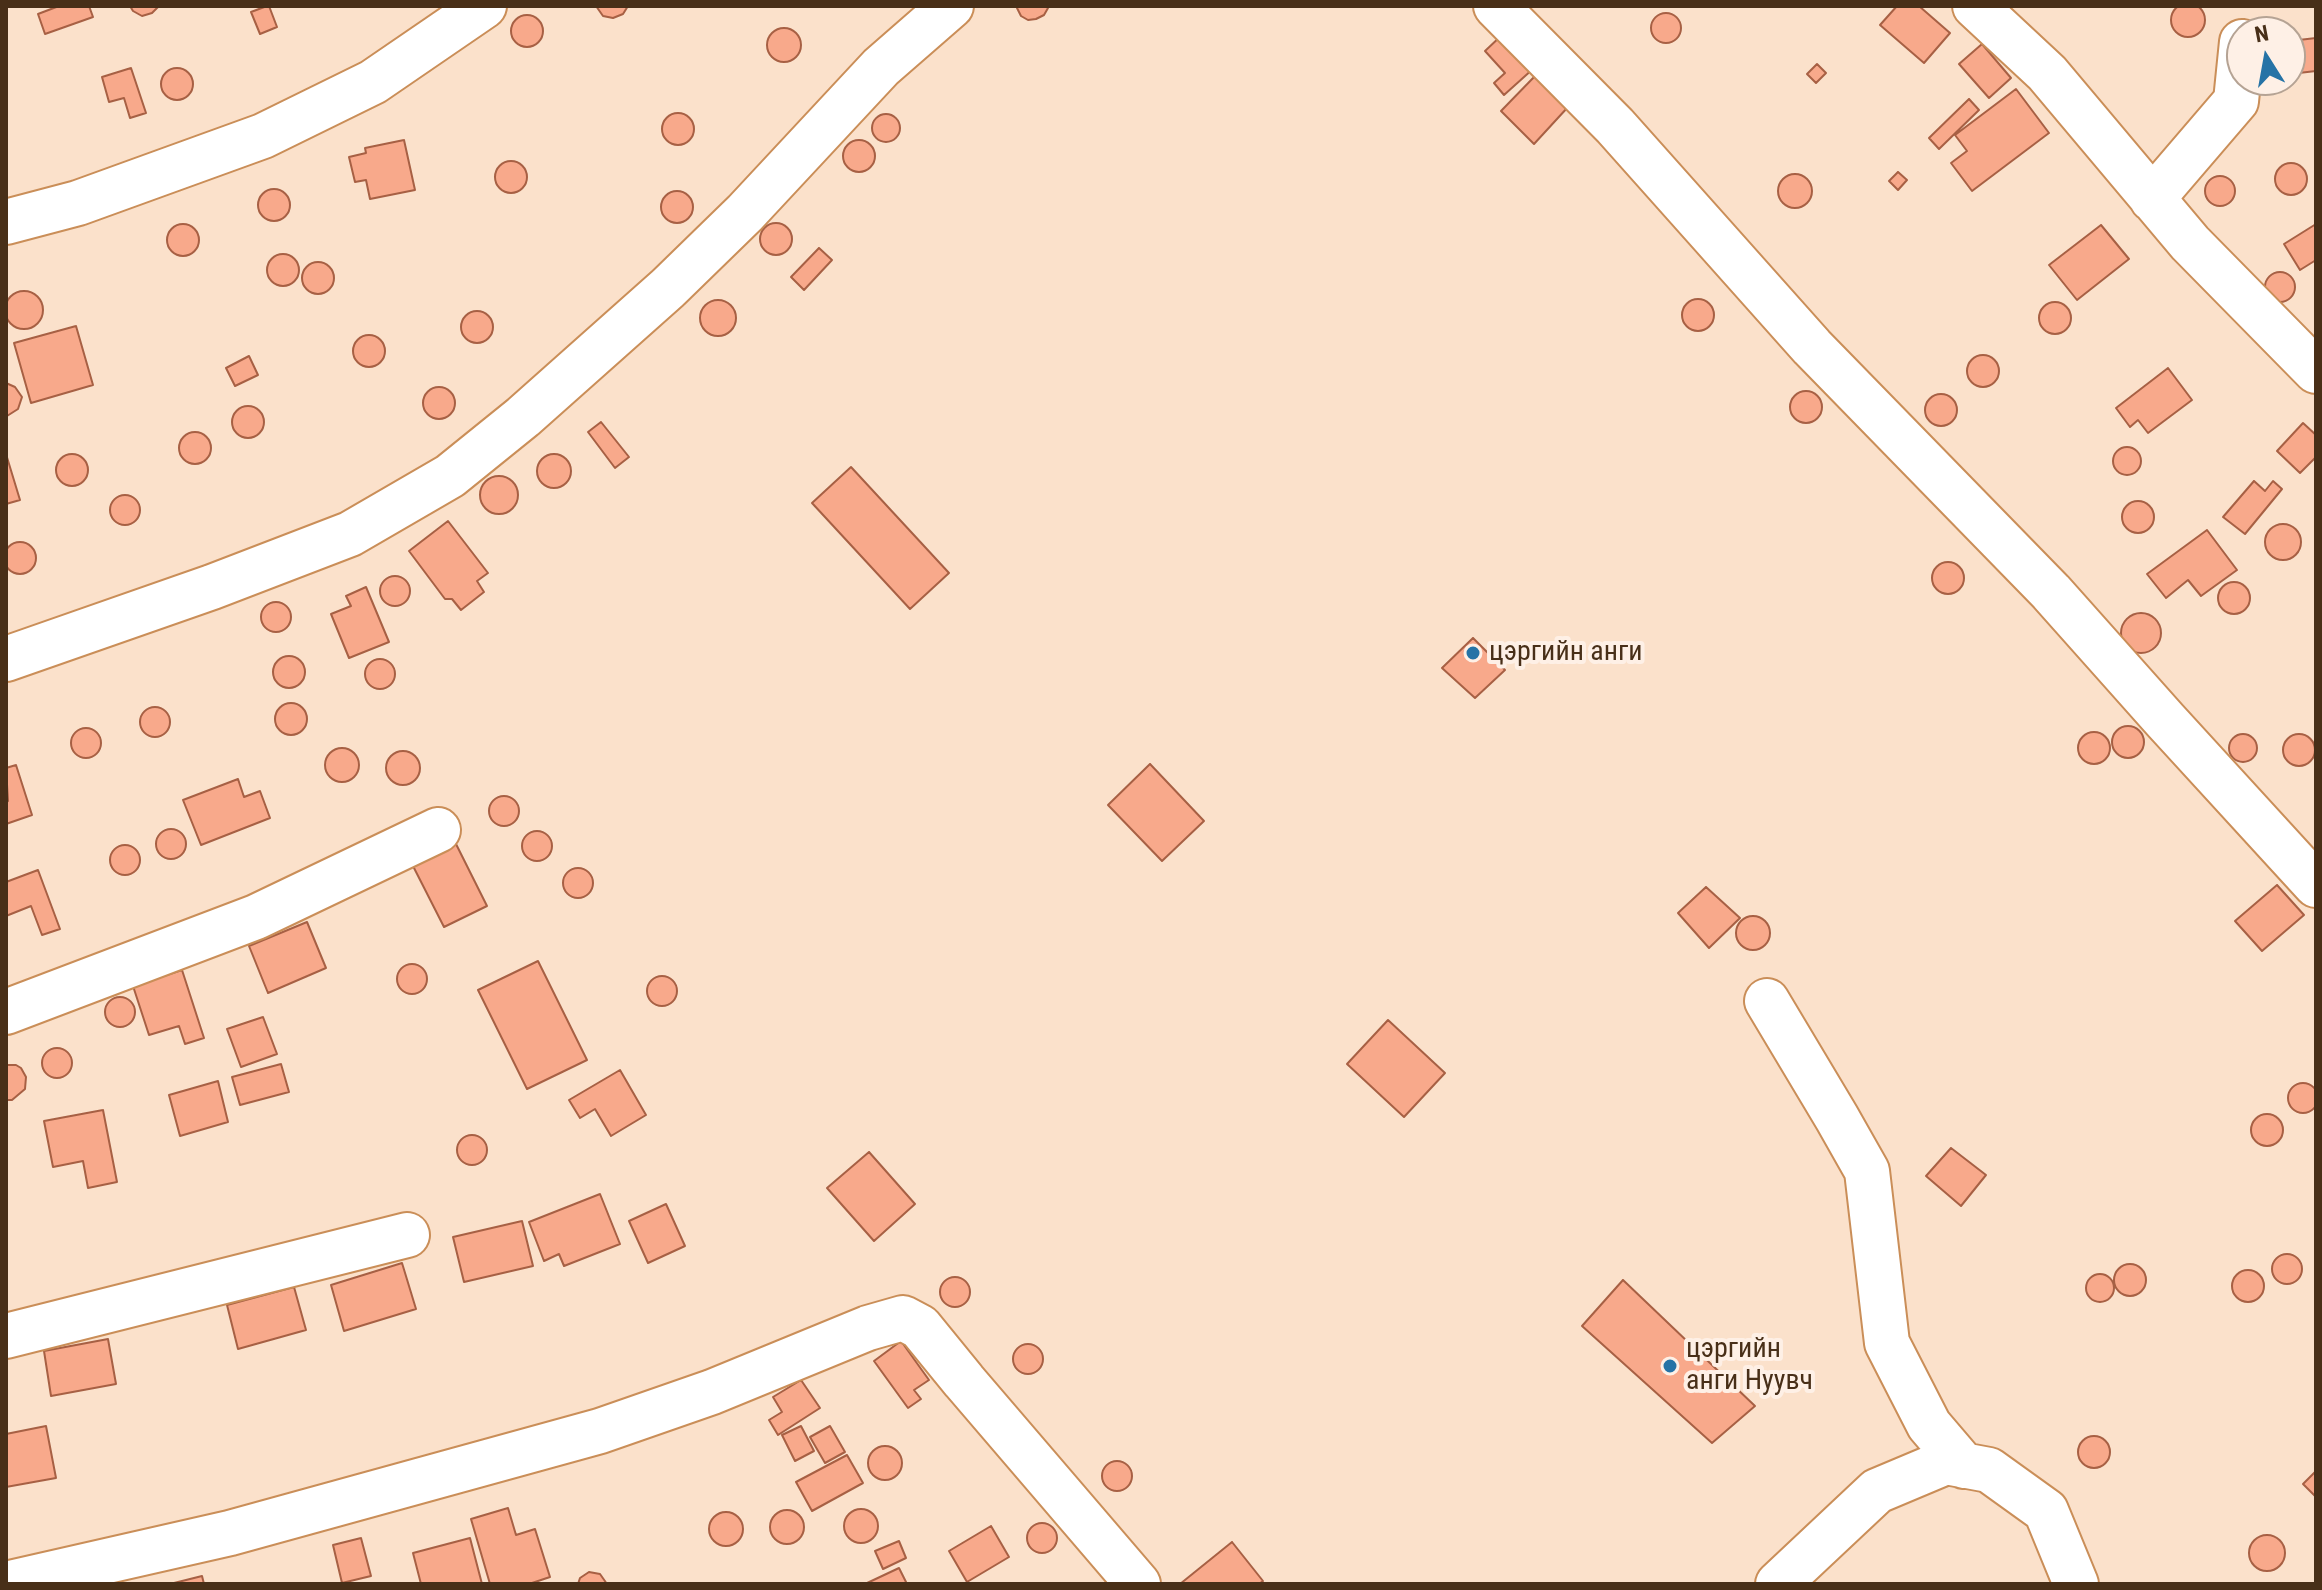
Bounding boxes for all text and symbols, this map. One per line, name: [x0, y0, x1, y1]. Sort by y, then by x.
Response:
north arrow: [2226, 16, 2306, 96]
text: N: [2253, 20, 2271, 47]
place label: цэргийн анги: [1489, 636, 1643, 670]
marker: цэргийн анги: [1464, 644, 1482, 662]
place label: цэргийн анги Нуувч: [1686, 1333, 1813, 1399]
marker: цэргийн анги Нуувч: [1661, 1357, 1679, 1375]

